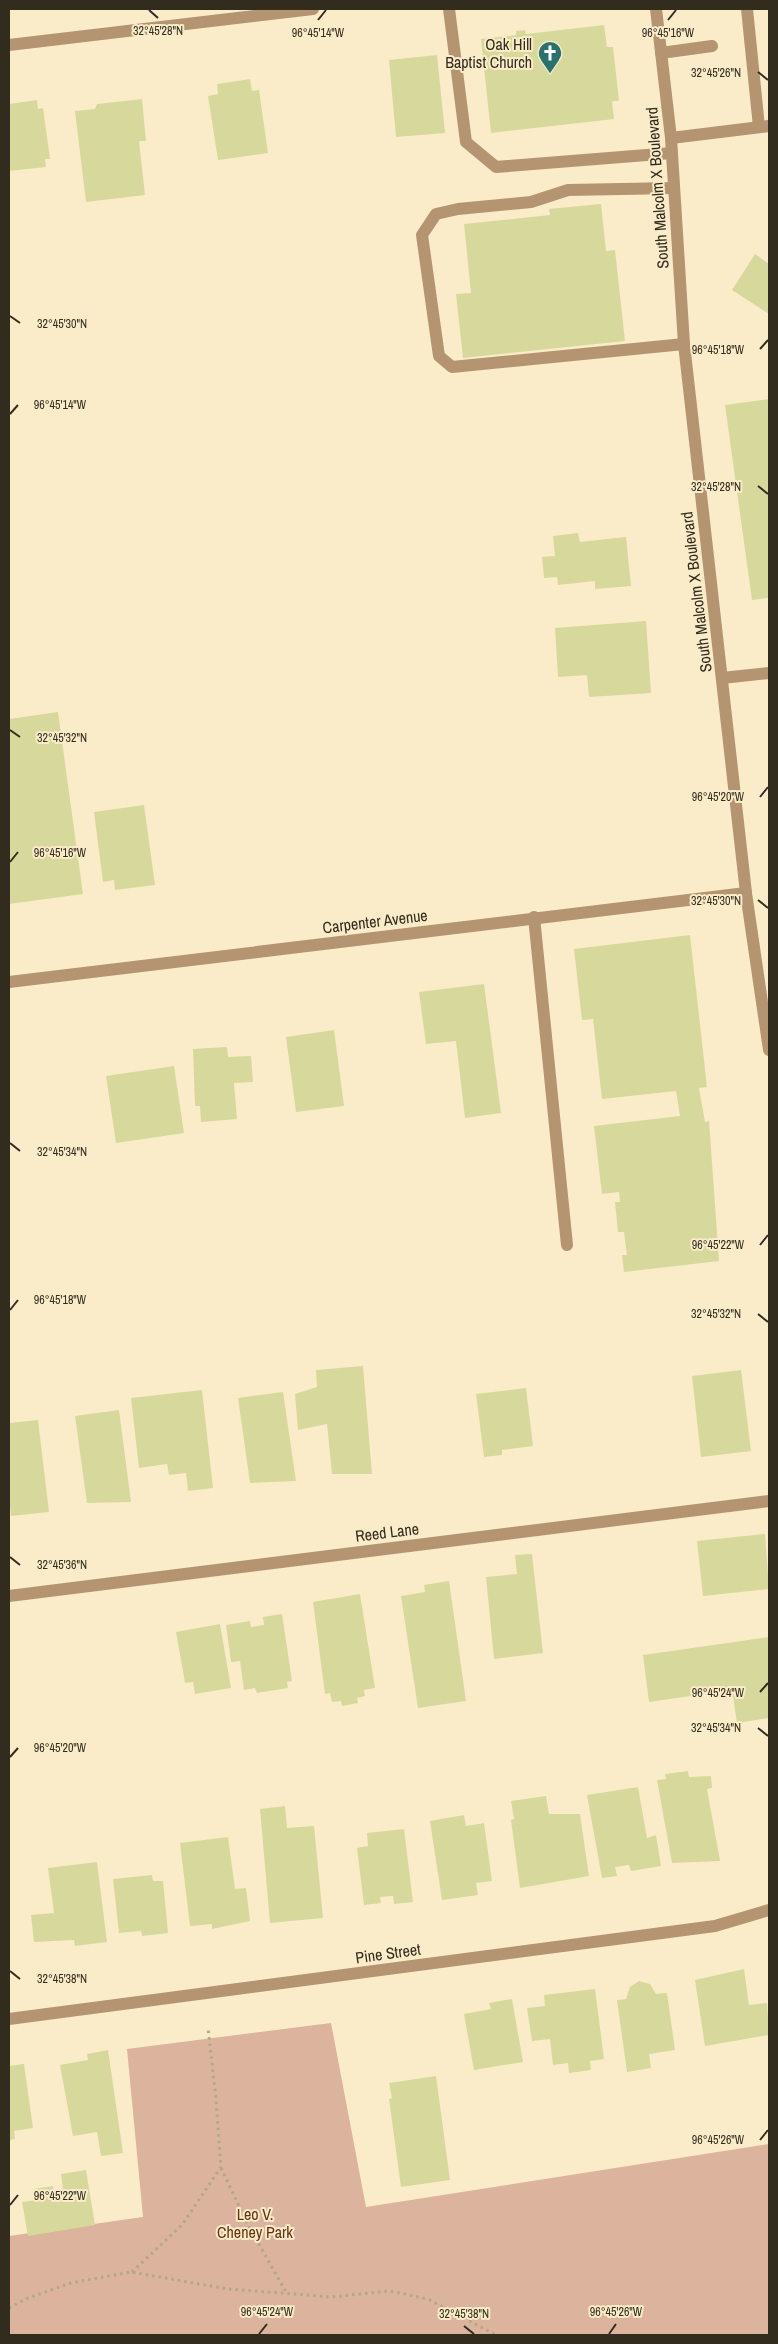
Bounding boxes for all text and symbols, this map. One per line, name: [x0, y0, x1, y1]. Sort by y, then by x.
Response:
text: 32°45'28"N: [133, 23, 183, 39]
text: 96°45'14"W: [292, 25, 345, 41]
text: 96°45'16"W: [642, 25, 695, 41]
place label: Oak Hill Baptist Church: [445, 33, 532, 73]
church icon: Oak Hill Baptist Church: [537, 40, 563, 74]
text: 32°45'26"N: [691, 65, 741, 81]
street label: South Malcolm X Boulevard: [640, 106, 674, 270]
text: 32°45'30"N: [37, 316, 87, 332]
text: 96°45'18"W: [692, 342, 745, 358]
text: 96°45'14"W: [34, 397, 87, 413]
text: 32°45'28"N: [691, 479, 741, 495]
street label: South Malcolm X Boulevard: [675, 510, 717, 674]
text: 32°45'32"N: [37, 730, 87, 746]
text: 96°45'20"W: [692, 789, 745, 805]
text: 96°45'16"W: [34, 845, 87, 861]
text: 32°45'30"N: [691, 893, 741, 909]
street label: Carpenter Avenue: [321, 904, 429, 938]
text: 32°45'34"N: [37, 1144, 87, 1160]
text: 96°45'22"W: [692, 1237, 745, 1253]
text: 96°45'18"W: [34, 1292, 87, 1308]
text: 32°45'32"N: [691, 1306, 741, 1322]
street label: Reed Lane: [354, 1517, 420, 1547]
text: 32°45'36"N: [37, 1557, 87, 1573]
text: 96°45'24"W: [692, 1685, 745, 1701]
text: 32°45'34"N: [691, 1720, 741, 1736]
text: 96°45'20"W: [34, 1740, 87, 1756]
street label: Pine Street: [354, 1937, 422, 1968]
text: 32°45'38"N: [37, 1971, 87, 1987]
text: 96°45'26"W: [692, 2132, 745, 2148]
text: 96°45'22"W: [34, 2188, 87, 2204]
park label: Leo V. Cheney Park: [217, 2203, 293, 2243]
text: 96°45'24"W: [241, 2304, 294, 2320]
text: 96°45'26"W: [590, 2304, 643, 2320]
text: 32°45'38"N: [439, 2306, 489, 2322]

